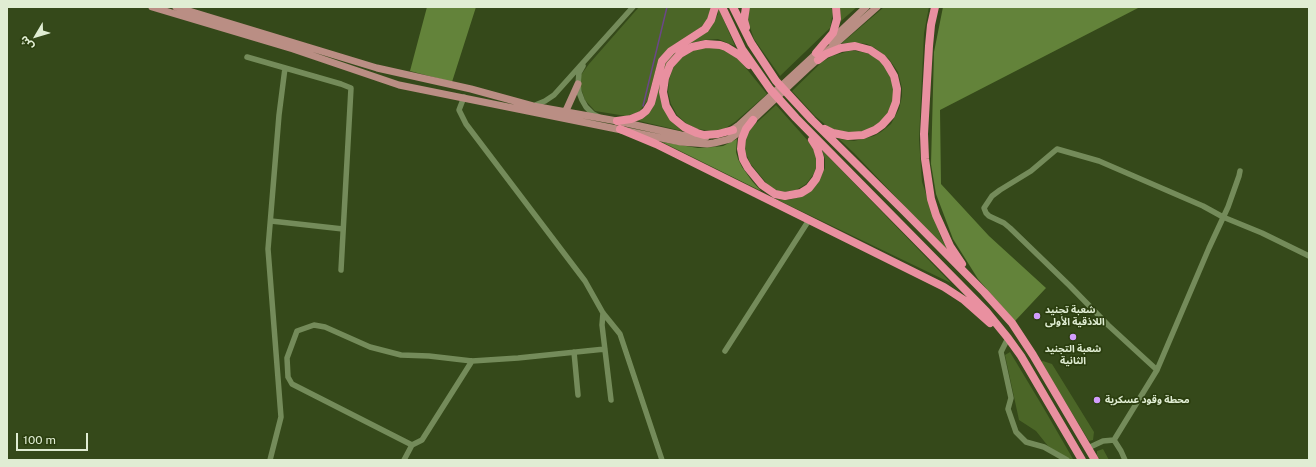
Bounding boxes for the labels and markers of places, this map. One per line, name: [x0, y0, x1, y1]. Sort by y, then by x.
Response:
place label: شعبة تجنيد اللاذقية الأولى: [1045, 304, 1105, 328]
marker: شعبة تجنيد اللاذقية الأولى: [1032, 311, 1042, 321]
marker: شعبة التجنيد الثانية: [1068, 332, 1078, 342]
place label: شعبة التجنيد الثانية: [1045, 343, 1101, 366]
place label: محطة وقود عسكرية: [1105, 394, 1190, 406]
marker: محطة وقود عسكرية: [1092, 395, 1102, 405]

